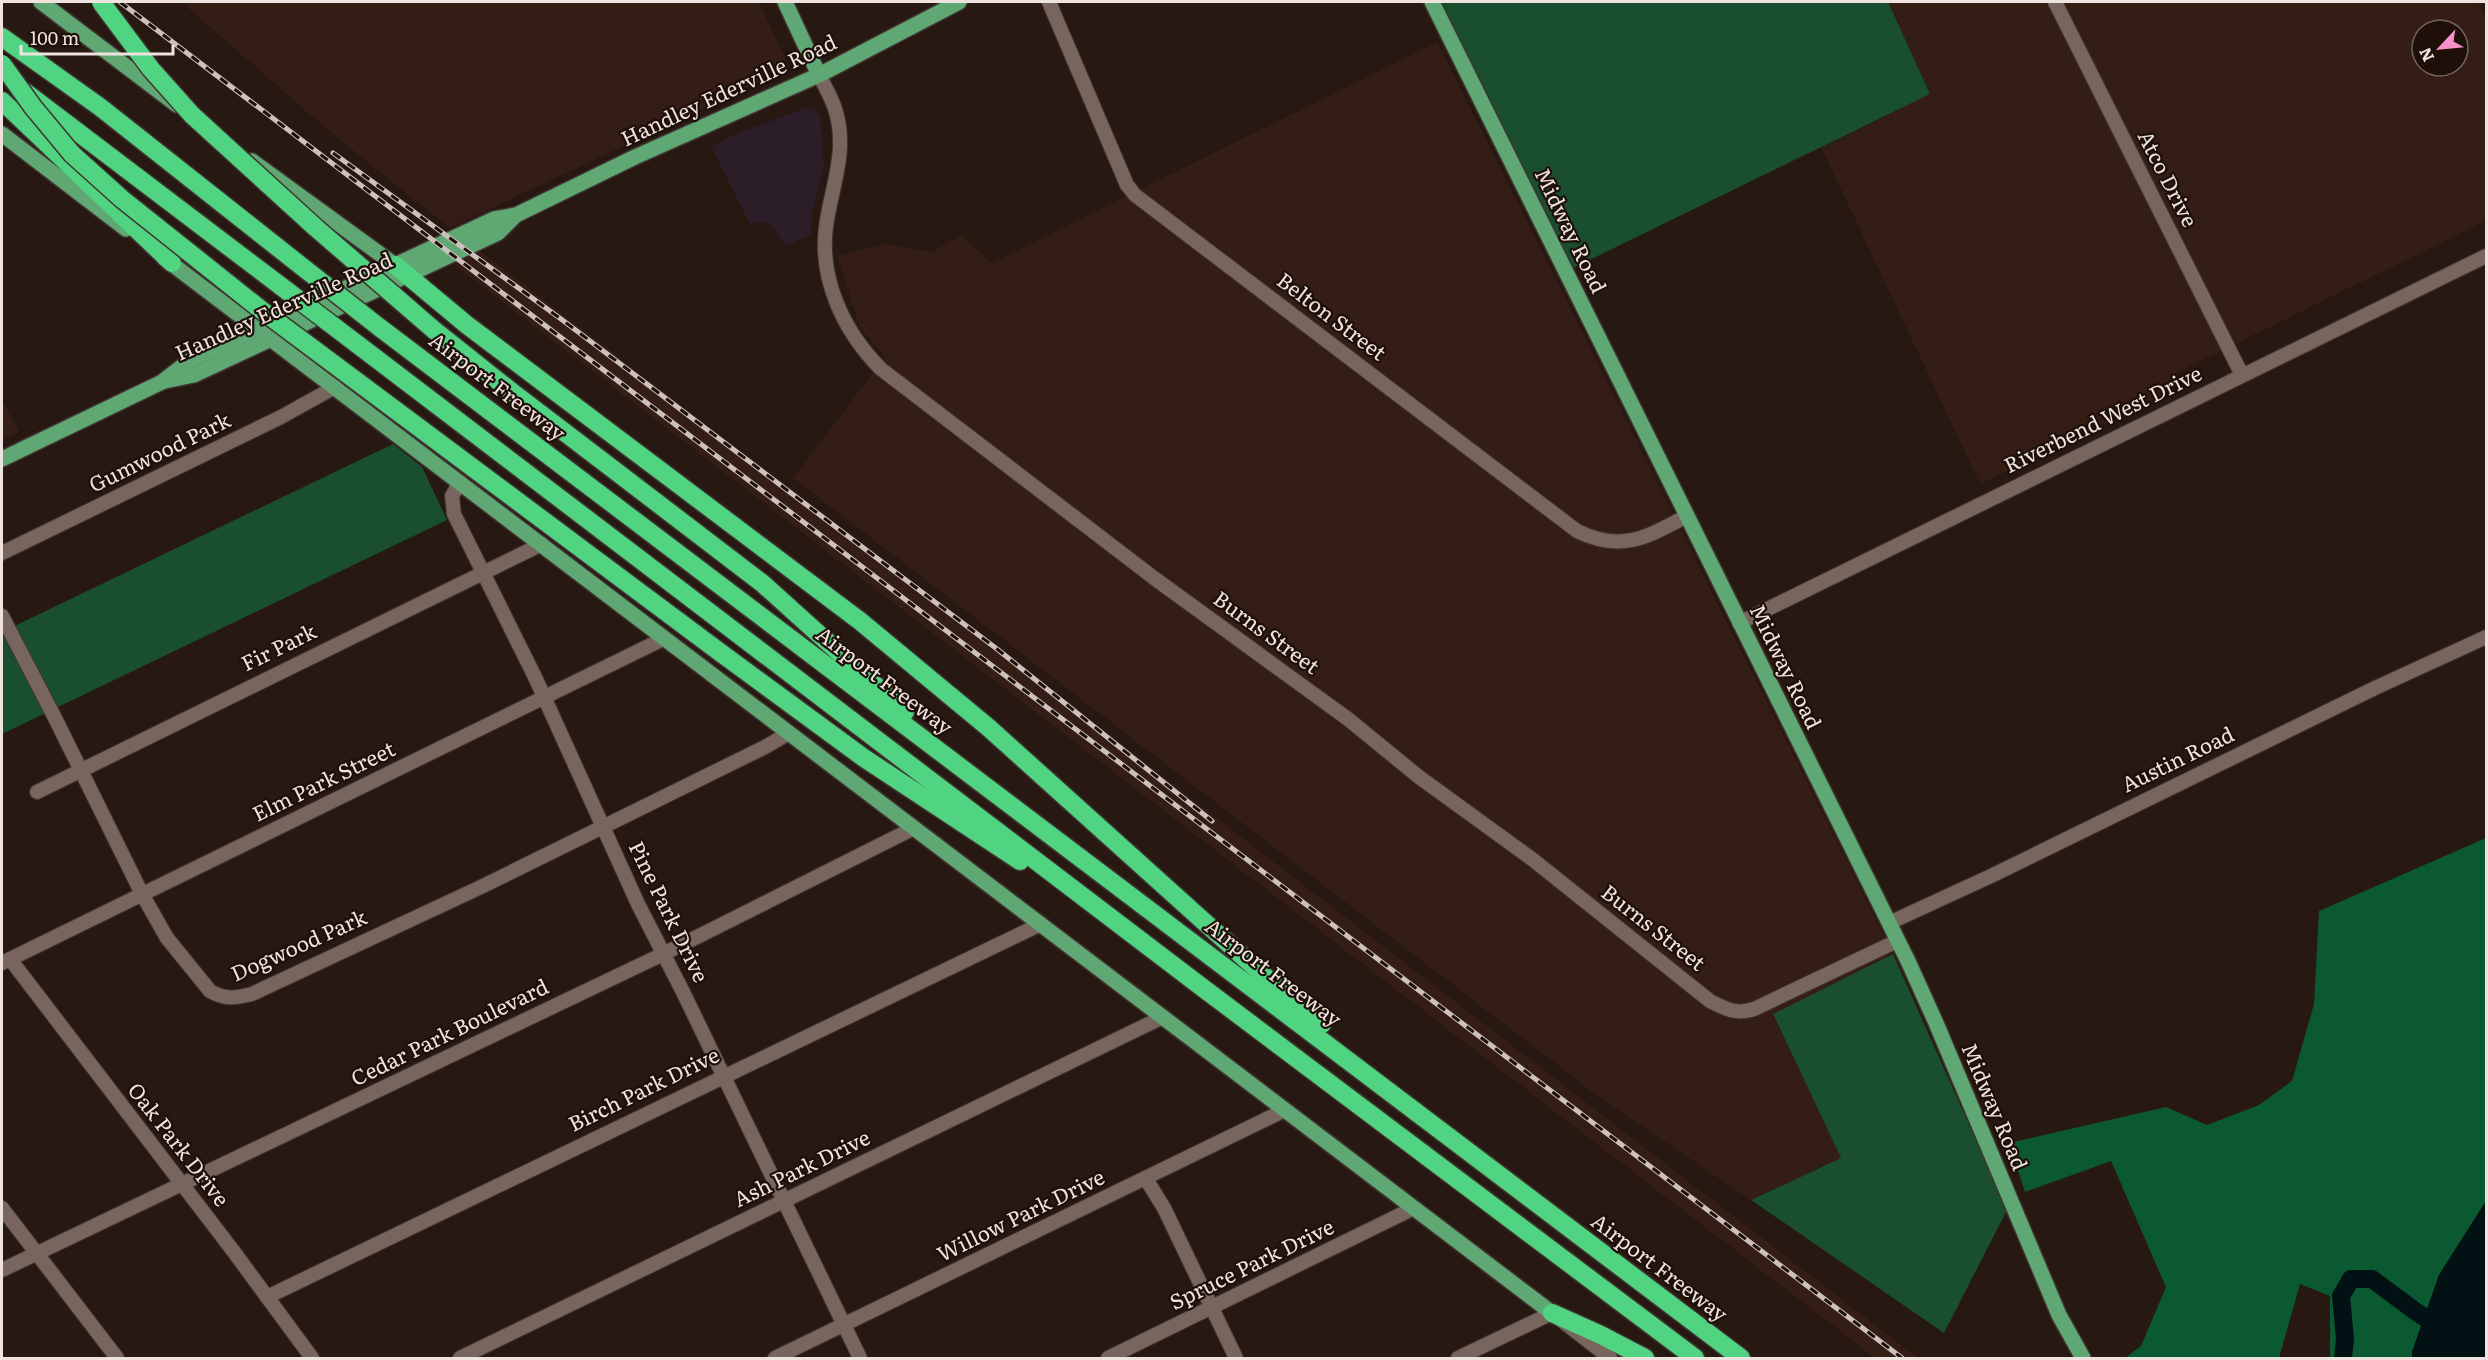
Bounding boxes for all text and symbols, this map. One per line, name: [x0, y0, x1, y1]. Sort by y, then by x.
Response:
scale bar: [21, 18, 172, 56]
north arrow: [2410, 18, 2470, 78]
text: 100 m: [30, 24, 79, 51]
street label: Handley Ederville Road: [615, 25, 841, 152]
text: N: [2412, 44, 2439, 66]
street label: Atco Drive: [2132, 124, 2207, 232]
street label: Midway Road: [1529, 162, 1616, 298]
street label: Handley Ederville Road: [169, 243, 397, 367]
street label: Belton Street: [1271, 264, 1394, 367]
street label: Airport Freeway: [424, 323, 574, 447]
street label: Riverbend West Drive: [1998, 356, 2206, 479]
street label: Gumwood Park: [83, 403, 235, 498]
street label: Burns Street: [1208, 582, 1327, 680]
street label: Midway Road: [1744, 598, 1831, 734]
street label: Fir Park: [235, 614, 321, 677]
street label: Airport Freeway: [811, 617, 961, 741]
street label: Austin Road: [2115, 717, 2239, 798]
street label: Elm Park Street: [246, 732, 400, 828]
street label: Pine Park Drive: [623, 835, 718, 987]
street label: Burns Street: [1596, 875, 1714, 977]
street label: Dogwood Park: [225, 900, 371, 987]
street label: Airport Freeway: [1200, 909, 1350, 1033]
street label: Cedar Park Boulevard: [345, 969, 553, 1092]
street label: Birch Park Drive: [562, 1038, 724, 1138]
street label: Midway Road: [1956, 1038, 2037, 1175]
street label: Oak Park Drive: [122, 1075, 238, 1212]
street label: Ash Park Drive: [727, 1120, 874, 1213]
street label: Willow Park Drive: [931, 1160, 1109, 1268]
street label: Airport Freeway: [1586, 1204, 1736, 1328]
street label: Spruce Park Drive: [1163, 1209, 1338, 1316]

